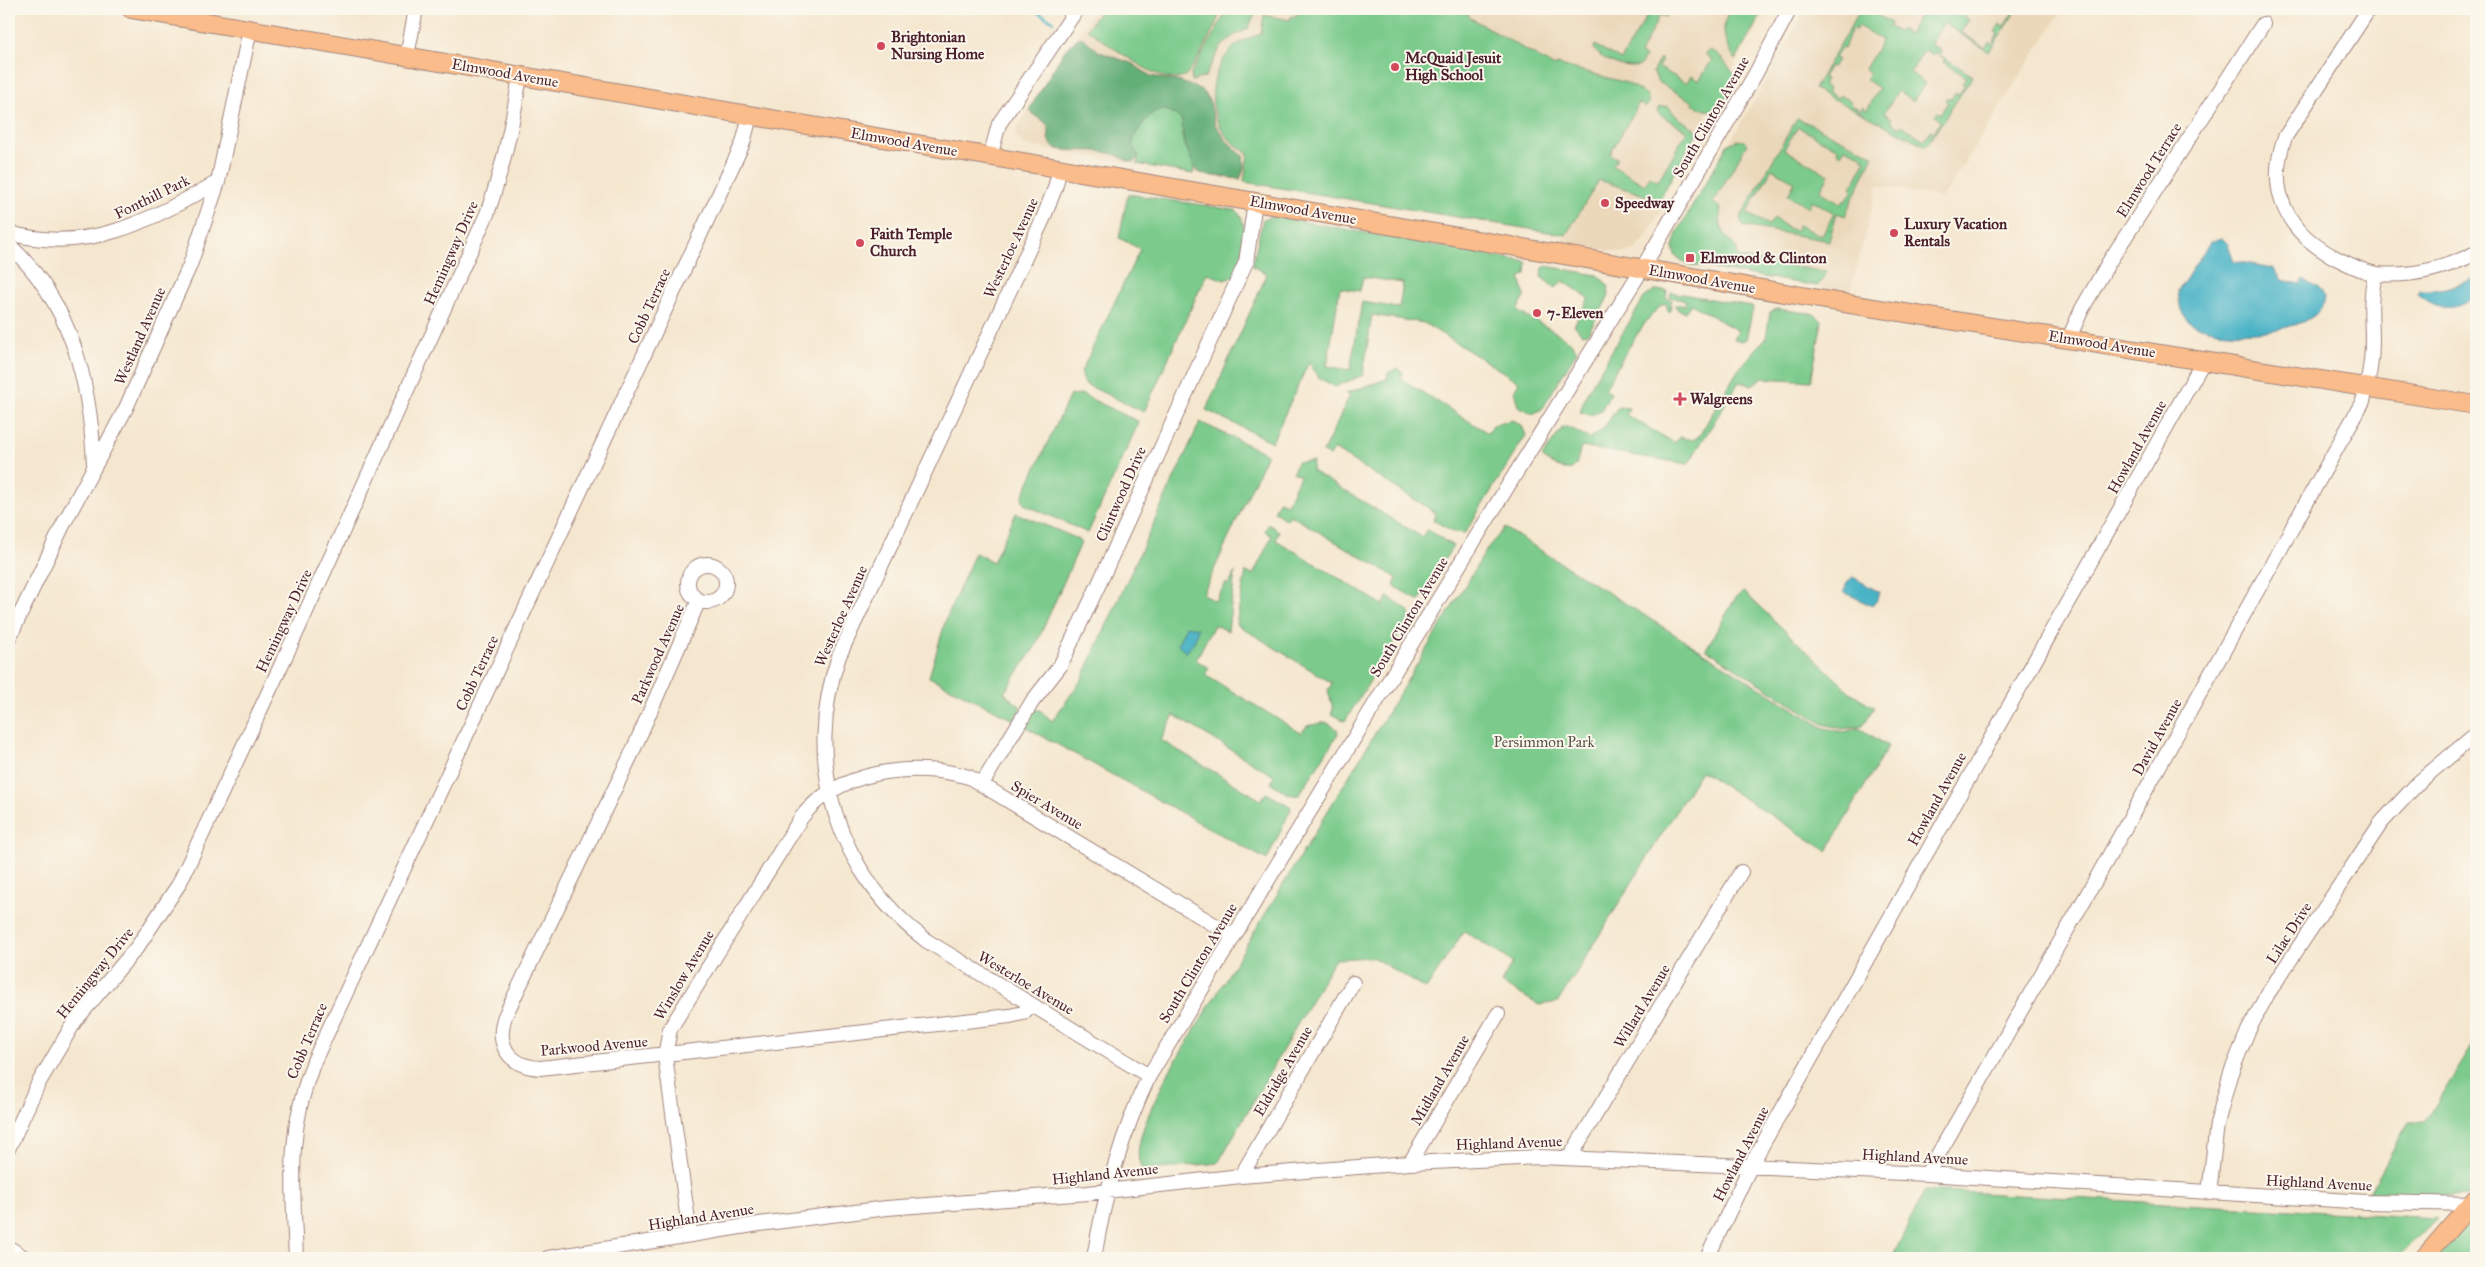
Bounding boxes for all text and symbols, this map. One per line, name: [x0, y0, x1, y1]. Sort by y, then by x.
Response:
place label: Brightonian Nursing Home: [891, 28, 985, 64]
marker: Brightonian Nursing Home: [875, 40, 887, 52]
place label: McQuaid Jesuit High School: [1405, 49, 1502, 85]
street label: South Clinton Avenue: [1669, 53, 1753, 181]
street label: Elmwood Avenue: [450, 55, 560, 91]
marker: McQuaid Jesuit High School: [1389, 61, 1401, 73]
street label: Elmwood Terrace: [2113, 119, 2185, 221]
street label: Elmwood Avenue: [849, 124, 959, 160]
street label: Fonthill Park: [111, 171, 193, 223]
street label: Elmwood Avenue: [1248, 192, 1358, 228]
place label: Speedway: [1615, 194, 1675, 213]
street label: Westerloe Avenue: [980, 195, 1042, 301]
marker: Speedway: [1599, 197, 1611, 209]
street label: Hemingway Drive: [420, 198, 482, 308]
place label: Luxury Vacation Rentals: [1904, 215, 2008, 250]
place label: Faith Temple Church: [870, 225, 953, 260]
marker: Luxury Vacation Rentals: [1888, 227, 1900, 239]
marker: Faith Temple Church: [854, 237, 866, 249]
place label: Elmwood & Clinton: [1700, 249, 1827, 267]
marker: Elmwood & Clinton: [1684, 252, 1696, 264]
street label: Elmwood Avenue: [1647, 261, 1757, 297]
street label: Cobb Terrace: [624, 265, 674, 347]
street label: Westland Avenue: [110, 284, 170, 388]
place label: 7-Eleven: [1547, 304, 1604, 322]
marker: 7-Eleven: [1531, 307, 1543, 319]
street label: Elmwood Avenue: [2047, 327, 2157, 361]
place label: Walgreens: [1690, 390, 1753, 409]
marker: Walgreens: [1674, 393, 1686, 405]
street label: Howland Avenue: [2104, 397, 2170, 497]
street label: Clintwood Drive: [1092, 444, 1150, 544]
street label: South Clinton Avenue: [1366, 554, 1452, 680]
street label: Westerloe Avenue: [811, 563, 871, 669]
street label: Hemingway Drive: [252, 566, 316, 676]
street label: Parkwood Avenue: [628, 601, 688, 707]
street label: Cobb Terrace: [452, 632, 502, 714]
street label: David Avenue: [2128, 695, 2186, 779]
park label: Persimmon Park: [1494, 733, 1595, 751]
street label: Howland Avenue: [1904, 749, 1970, 849]
street label: Spier Avenue: [1008, 777, 1086, 833]
street label: Lilac Drive: [2262, 899, 2316, 967]
street label: South Clinton Avenue: [1155, 900, 1241, 1026]
street label: Hemingway Drive: [53, 924, 137, 1022]
street label: Winslow Avenue: [650, 927, 718, 1023]
street label: Westerloe Avenue: [975, 947, 1077, 1019]
street label: Willard Avenue: [1610, 961, 1674, 1051]
street label: Cobb Terrace: [283, 1000, 331, 1082]
street label: Eldridge Avenue: [1250, 1023, 1316, 1119]
street label: Parkwood Avenue: [539, 1032, 649, 1060]
street label: Midland Avenue: [1407, 1032, 1473, 1128]
street label: Howland Avenue: [1709, 1103, 1773, 1205]
street label: Highland Avenue: [1455, 1132, 1563, 1154]
street label: Highland Avenue: [1861, 1145, 1969, 1169]
street label: Highland Avenue: [1051, 1159, 1159, 1189]
street label: Highland Avenue: [2265, 1171, 2373, 1195]
street label: Highland Avenue: [647, 1200, 755, 1234]

